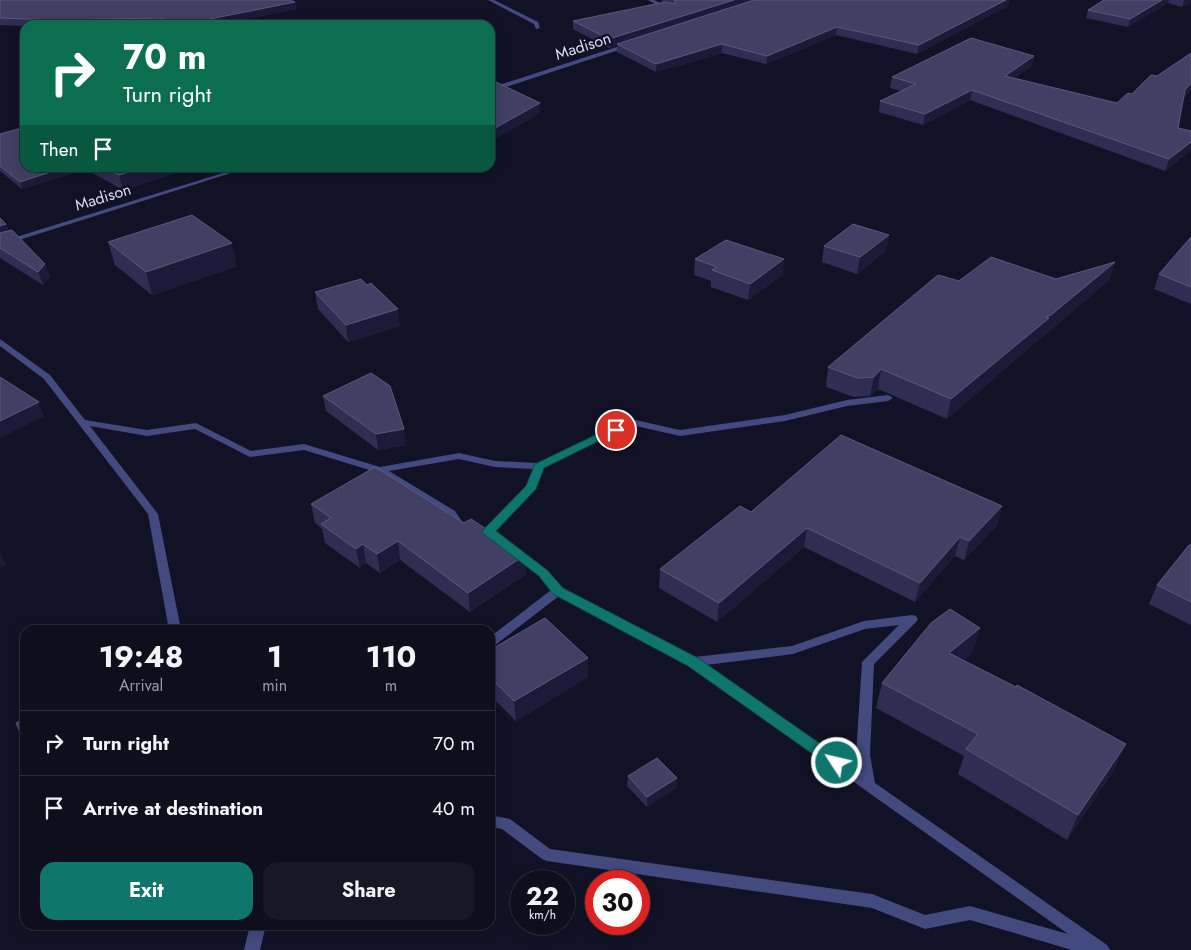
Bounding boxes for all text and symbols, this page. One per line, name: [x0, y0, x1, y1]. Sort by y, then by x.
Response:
street label: Madison: [552, 26, 614, 66]
text: 70 m: [123, 32, 206, 82]
icon: right: [40, 40, 105, 105]
text: Turn right: [123, 78, 211, 110]
icon: arrive: [89, 135, 117, 163]
text: Then: [40, 136, 79, 163]
street label: Madison: [72, 178, 134, 216]
pin: [595, 409, 637, 451]
icon: arrive: [602, 416, 630, 444]
text: 19:48: [99, 635, 183, 678]
text: 1: [267, 635, 282, 678]
text: 110: [366, 635, 416, 678]
text: Arrival: [119, 674, 163, 697]
text: min: [262, 674, 287, 697]
text: m: [385, 674, 397, 697]
icon: right: [40, 729, 68, 757]
text: Turn right: [83, 730, 169, 757]
text: 70 m: [433, 730, 475, 757]
position arrow: [810, 736, 862, 788]
icon: arrive: [40, 794, 68, 822]
text: Arrive at destination: [83, 795, 263, 822]
text: 40 m: [432, 795, 475, 822]
button: Exit: [40, 862, 253, 920]
button: Share: [263, 862, 475, 920]
speed limit sign: 30: [585, 870, 650, 935]
text: 22: [526, 878, 559, 914]
text: km/h: [529, 906, 556, 924]

